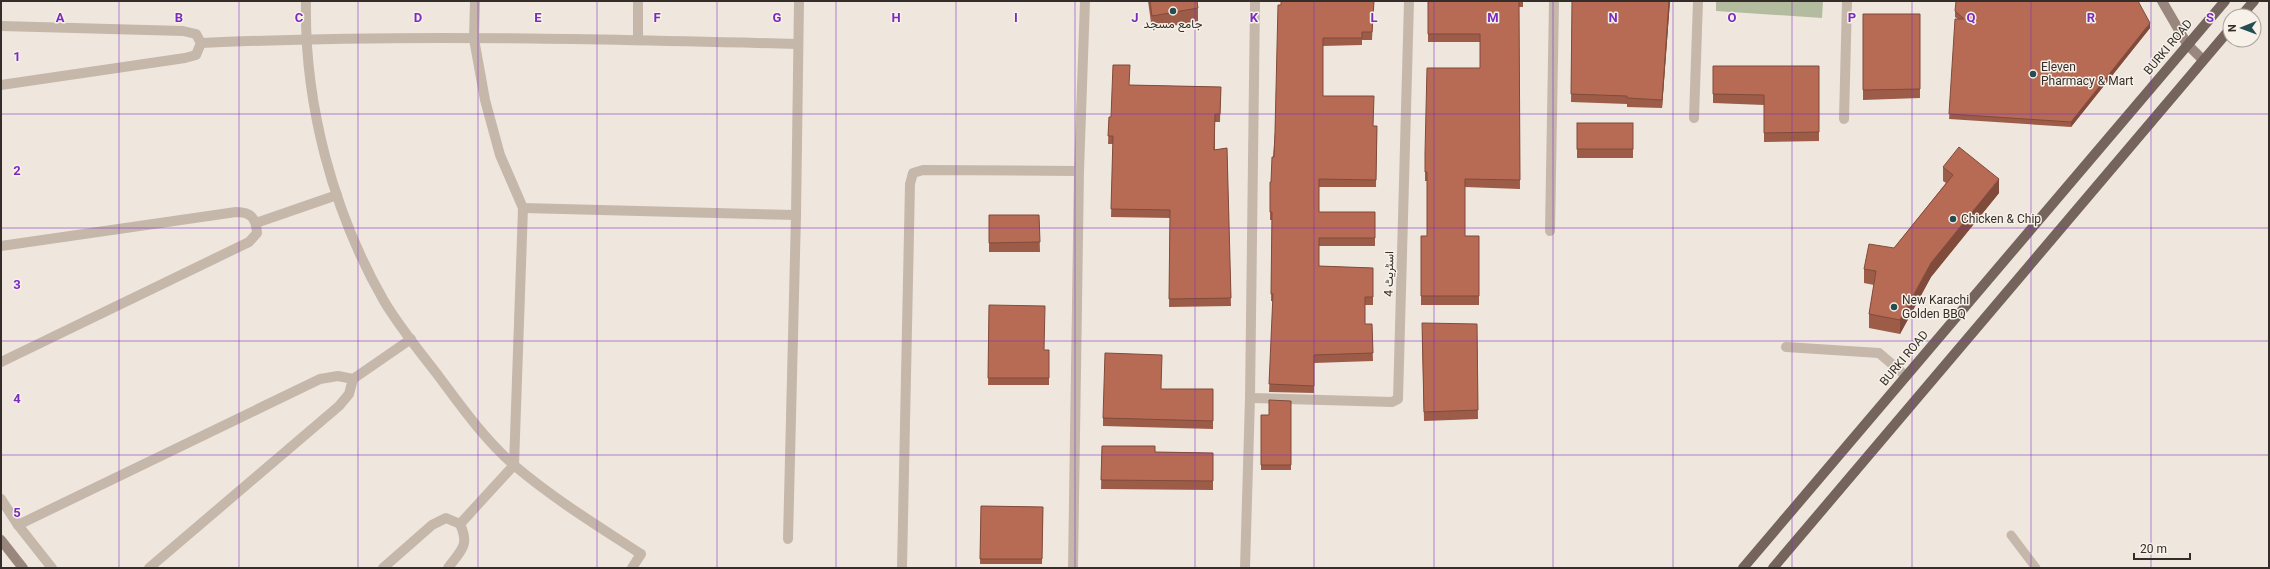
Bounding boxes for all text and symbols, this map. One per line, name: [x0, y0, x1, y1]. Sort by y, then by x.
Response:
marker: جامع مسجد: [1168, 6, 1178, 16]
north arrow: [2222, 8, 2262, 48]
text: A: [56, 10, 65, 25]
text: B: [175, 10, 183, 25]
text: C: [295, 10, 304, 25]
text: D: [414, 10, 422, 25]
text: E: [534, 10, 542, 25]
text: F: [653, 10, 661, 25]
text: G: [773, 10, 782, 25]
text: H: [891, 10, 901, 25]
text: I: [1014, 10, 1018, 25]
text: J: [1131, 10, 1139, 25]
text: K: [1250, 10, 1259, 25]
text: L: [1370, 10, 1378, 25]
text: M: [1487, 10, 1499, 25]
text: N: [1608, 10, 1618, 25]
text: O: [1728, 10, 1737, 25]
text: P: [1848, 10, 1856, 25]
text: Q: [1967, 10, 1976, 25]
text: R: [2087, 10, 2096, 25]
text: S: [2206, 10, 2214, 25]
street label: BURKI ROAD: [2141, 16, 2195, 77]
place label: جامع مسجد: [1144, 17, 1202, 33]
text: N: [2226, 24, 2239, 32]
text: 1: [13, 49, 21, 64]
place label: Eleven Pharmacy & Mart: [2041, 60, 2134, 88]
marker: Eleven Pharmacy & Mart: [2028, 69, 2038, 79]
text: 2: [13, 163, 21, 178]
place label: Chicken & Chip: [1961, 212, 2041, 226]
marker: Chicken & Chip: [1948, 214, 1958, 224]
street label: اسٹریٹ 4: [1382, 251, 1397, 297]
text: 3: [13, 277, 21, 292]
place label: New Karachi Golden BBQ: [1902, 293, 1969, 321]
marker: New Karachi Golden BBQ: [1889, 302, 1899, 312]
street label: BURKI ROAD: [1877, 327, 1931, 388]
text: 4: [13, 391, 21, 406]
text: 5: [13, 505, 21, 520]
scale bar: [2134, 535, 2190, 561]
text: 20 m: [2140, 542, 2167, 556]

